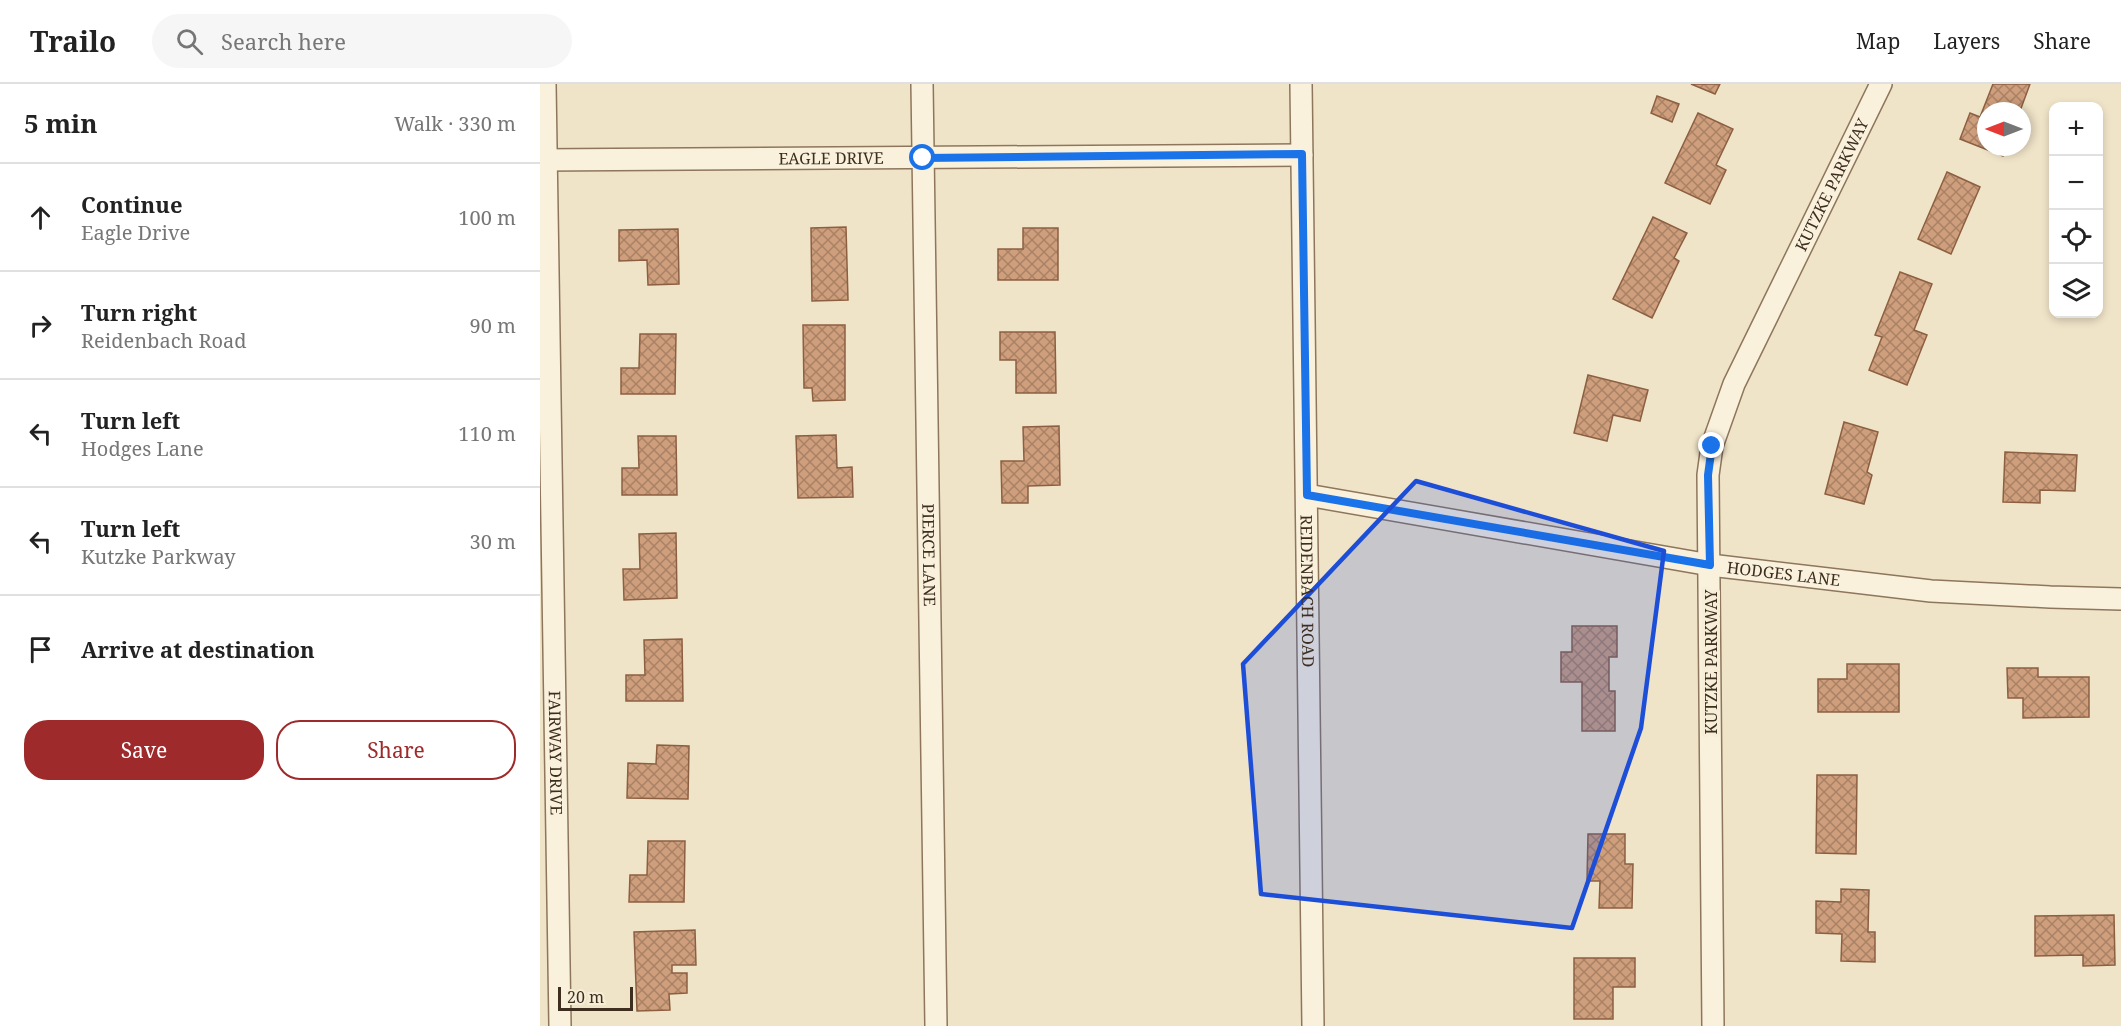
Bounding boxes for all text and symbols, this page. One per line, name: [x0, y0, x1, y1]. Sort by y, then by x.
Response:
search box: [152, 14, 572, 68]
text: Trailo: [30, 22, 116, 60]
icon: search: [173, 25, 206, 58]
text: Search here: [221, 26, 346, 56]
text: Map: [1856, 27, 1900, 55]
text: Layers: [1933, 27, 2000, 55]
text: Share: [2033, 27, 2091, 55]
north arrow: [1977, 102, 2031, 156]
map controls: [2049, 102, 2103, 318]
button: +: [2049, 102, 2103, 156]
text: 5 min: [24, 105, 98, 141]
text: Walk · 330 m: [394, 110, 516, 137]
street label: KUTZKE PARKWAY: [1790, 114, 1874, 255]
route start: [909, 144, 935, 170]
street label: EAGLE DRIVE: [778, 147, 884, 169]
button: −: [2049, 156, 2103, 210]
text: Continue: [81, 189, 183, 219]
icon: ahead: [24, 201, 57, 234]
text: 100 m: [458, 204, 516, 231]
button: locate: [2049, 210, 2103, 264]
text: Eagle Drive: [81, 219, 190, 246]
button: layers: [2049, 264, 2103, 318]
text: Turn right: [81, 297, 197, 327]
icon: right: [24, 309, 57, 342]
text: 90 m: [470, 312, 516, 339]
text: Reidenbach Road: [81, 327, 247, 354]
text: Turn left: [81, 405, 180, 435]
icon: left: [24, 417, 57, 450]
text: 110 m: [458, 420, 516, 447]
route end: [1698, 432, 1724, 458]
text: Hodges Lane: [81, 435, 204, 462]
street label: PIERCE LANE: [917, 503, 941, 607]
text: Turn left: [81, 513, 180, 543]
street label: REIDENBACH ROAD: [1295, 514, 1319, 667]
icon: left: [24, 525, 57, 558]
text: 30 m: [470, 528, 516, 555]
text: Kutzke Parkway: [81, 543, 236, 570]
street label: HODGES LANE: [1726, 556, 1841, 591]
street label: KUTZKE PARKWAY: [1700, 589, 1722, 734]
icon: arrive: [24, 633, 57, 666]
text: Arrive at destination: [81, 634, 315, 664]
street label: FAIRWAY DRIVE: [544, 691, 568, 815]
button: Save: [24, 720, 264, 780]
button: Share: [276, 720, 516, 780]
scale bar: [558, 984, 633, 1012]
text: 20 m: [567, 986, 604, 1008]

